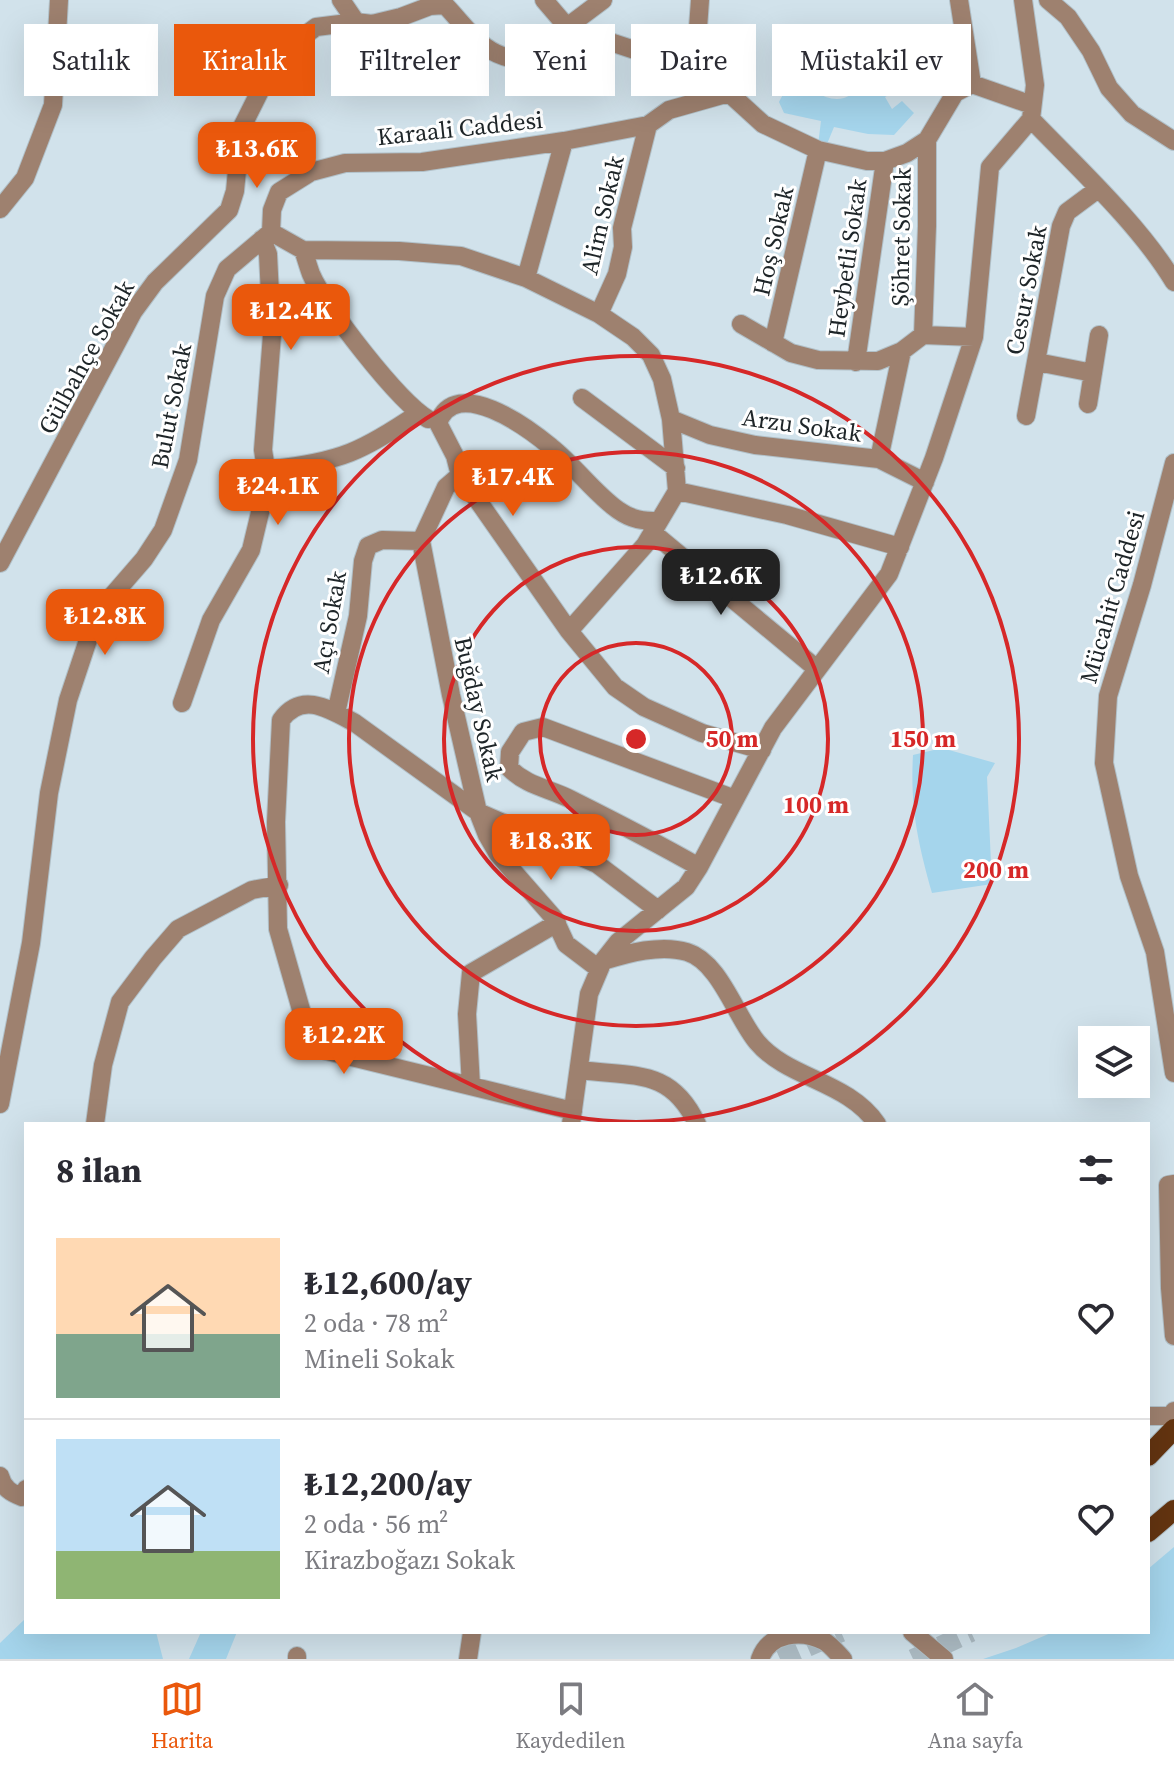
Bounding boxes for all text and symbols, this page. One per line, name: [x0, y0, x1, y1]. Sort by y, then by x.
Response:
chip: Satılık: [24, 24, 158, 96]
chip: Kiralık: [174, 24, 315, 96]
chip: Filtreler: [331, 24, 489, 96]
chip: Yeni: [505, 24, 615, 96]
chip: Daire: [631, 24, 756, 96]
chip: Müstakil ev: [772, 24, 971, 96]
street label: Karaali Caddesi: [375, 103, 545, 153]
pin: ₺13.6K: [192, 122, 322, 190]
text: ₺13.6K: [216, 130, 298, 166]
street label: Alim Sokak: [572, 151, 632, 278]
street label: Şöhret Sokak: [883, 166, 919, 307]
street label: Heybetli Sokak: [820, 176, 875, 339]
street label: Hoş Sokak: [744, 182, 802, 299]
street label: Cesur Sokak: [997, 222, 1055, 358]
street label: Gülbahçe Sokak: [30, 273, 142, 440]
pin: ₺12.4K: [226, 284, 356, 352]
text: ₺12.4K: [250, 292, 332, 328]
street label: Bulut Sokak: [143, 340, 199, 471]
street label: Arzu Sokak: [740, 400, 865, 450]
pin: ₺17.4K: [448, 450, 578, 518]
text: ₺17.4K: [472, 458, 554, 494]
pin: ₺24.1K: [213, 459, 343, 527]
text: ₺24.1K: [237, 467, 319, 503]
street label: Mücahit Caddesi: [1072, 507, 1152, 687]
pin: ₺12.6K: [656, 549, 786, 617]
text: ₺12.6K: [680, 557, 762, 593]
street label: Açı Sokak: [304, 567, 354, 676]
pin: ₺12.8K: [40, 589, 170, 657]
text: ₺12.8K: [64, 597, 146, 633]
street label: Buğday Sokak: [446, 633, 512, 785]
text: 50 m: [706, 722, 759, 755]
text: 150 m: [890, 722, 956, 755]
centre of rings: [622, 725, 650, 753]
text: 100 m: [783, 788, 849, 821]
pin: ₺18.3K: [486, 814, 616, 882]
text: ₺18.3K: [510, 822, 592, 858]
text: 200 m: [963, 853, 1029, 886]
pin: ₺12.2K: [279, 1008, 409, 1076]
text: ₺12.2K: [303, 1016, 385, 1052]
map controls: [1078, 1026, 1150, 1098]
button: layers: [1078, 1026, 1150, 1098]
text: 8 ilan: [56, 1147, 142, 1193]
icon: filters: [1074, 1148, 1118, 1192]
text: ₺12,600/ay: [304, 1259, 472, 1305]
icon: home: [120, 1270, 216, 1366]
icon: heart: [1074, 1296, 1118, 1340]
text: 2 oda · 78 m²: [304, 1305, 448, 1341]
text: Mineli Sokak: [304, 1341, 455, 1377]
text: ₺12,200/ay: [304, 1460, 472, 1506]
icon: home: [120, 1471, 216, 1567]
icon: heart: [1074, 1497, 1118, 1541]
text: 2 oda · 56 m²: [304, 1506, 448, 1542]
text: Kirazboğazı Sokak: [304, 1542, 515, 1578]
tab: Harita: [151, 1677, 213, 1755]
tab: Kaydedilen: [516, 1677, 626, 1755]
tab: Ana sayfa: [928, 1677, 1023, 1755]

